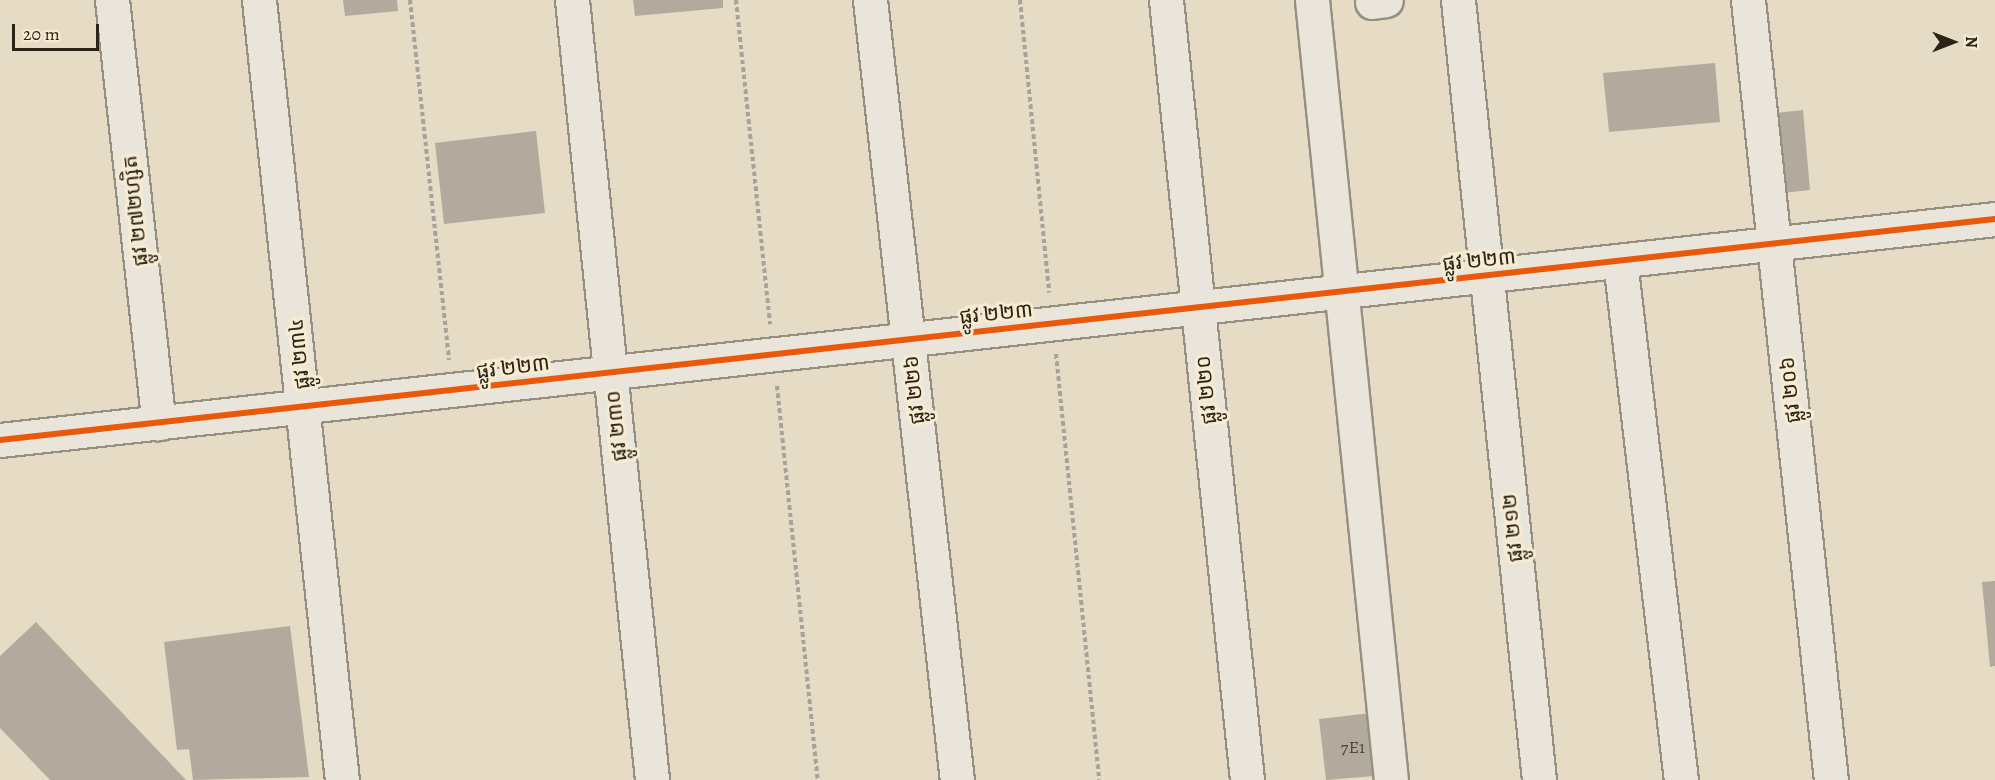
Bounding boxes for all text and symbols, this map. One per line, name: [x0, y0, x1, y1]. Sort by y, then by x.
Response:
scale bar: [15, 12, 102, 50]
north arrow: [1923, 12, 1983, 72]
text: 20 m: [23, 22, 60, 46]
text: N: [1960, 36, 1982, 48]
street label: ផ្លូវ ២៧២ហ្សិត: [117, 154, 153, 268]
street label: ផ្លូវ ២២៣: [1441, 244, 1517, 276]
street label: ផ្លូវ ២២៣: [958, 297, 1034, 329]
street label: ផ្លូវ ២៣៤: [283, 317, 315, 391]
street label: ផ្លូវ ២២៣: [475, 350, 551, 384]
street label: ផ្លូវ ២២៦: [898, 354, 930, 426]
street label: ផ្លូវ ២២០: [1190, 354, 1222, 426]
street label: ផ្លូវ ២០៦: [1774, 355, 1806, 425]
street label: ផ្លូវ ២៣០: [600, 389, 632, 463]
street label: ផ្លូវ ២១២: [1496, 492, 1528, 564]
house number: 7E1: [1341, 736, 1365, 758]

